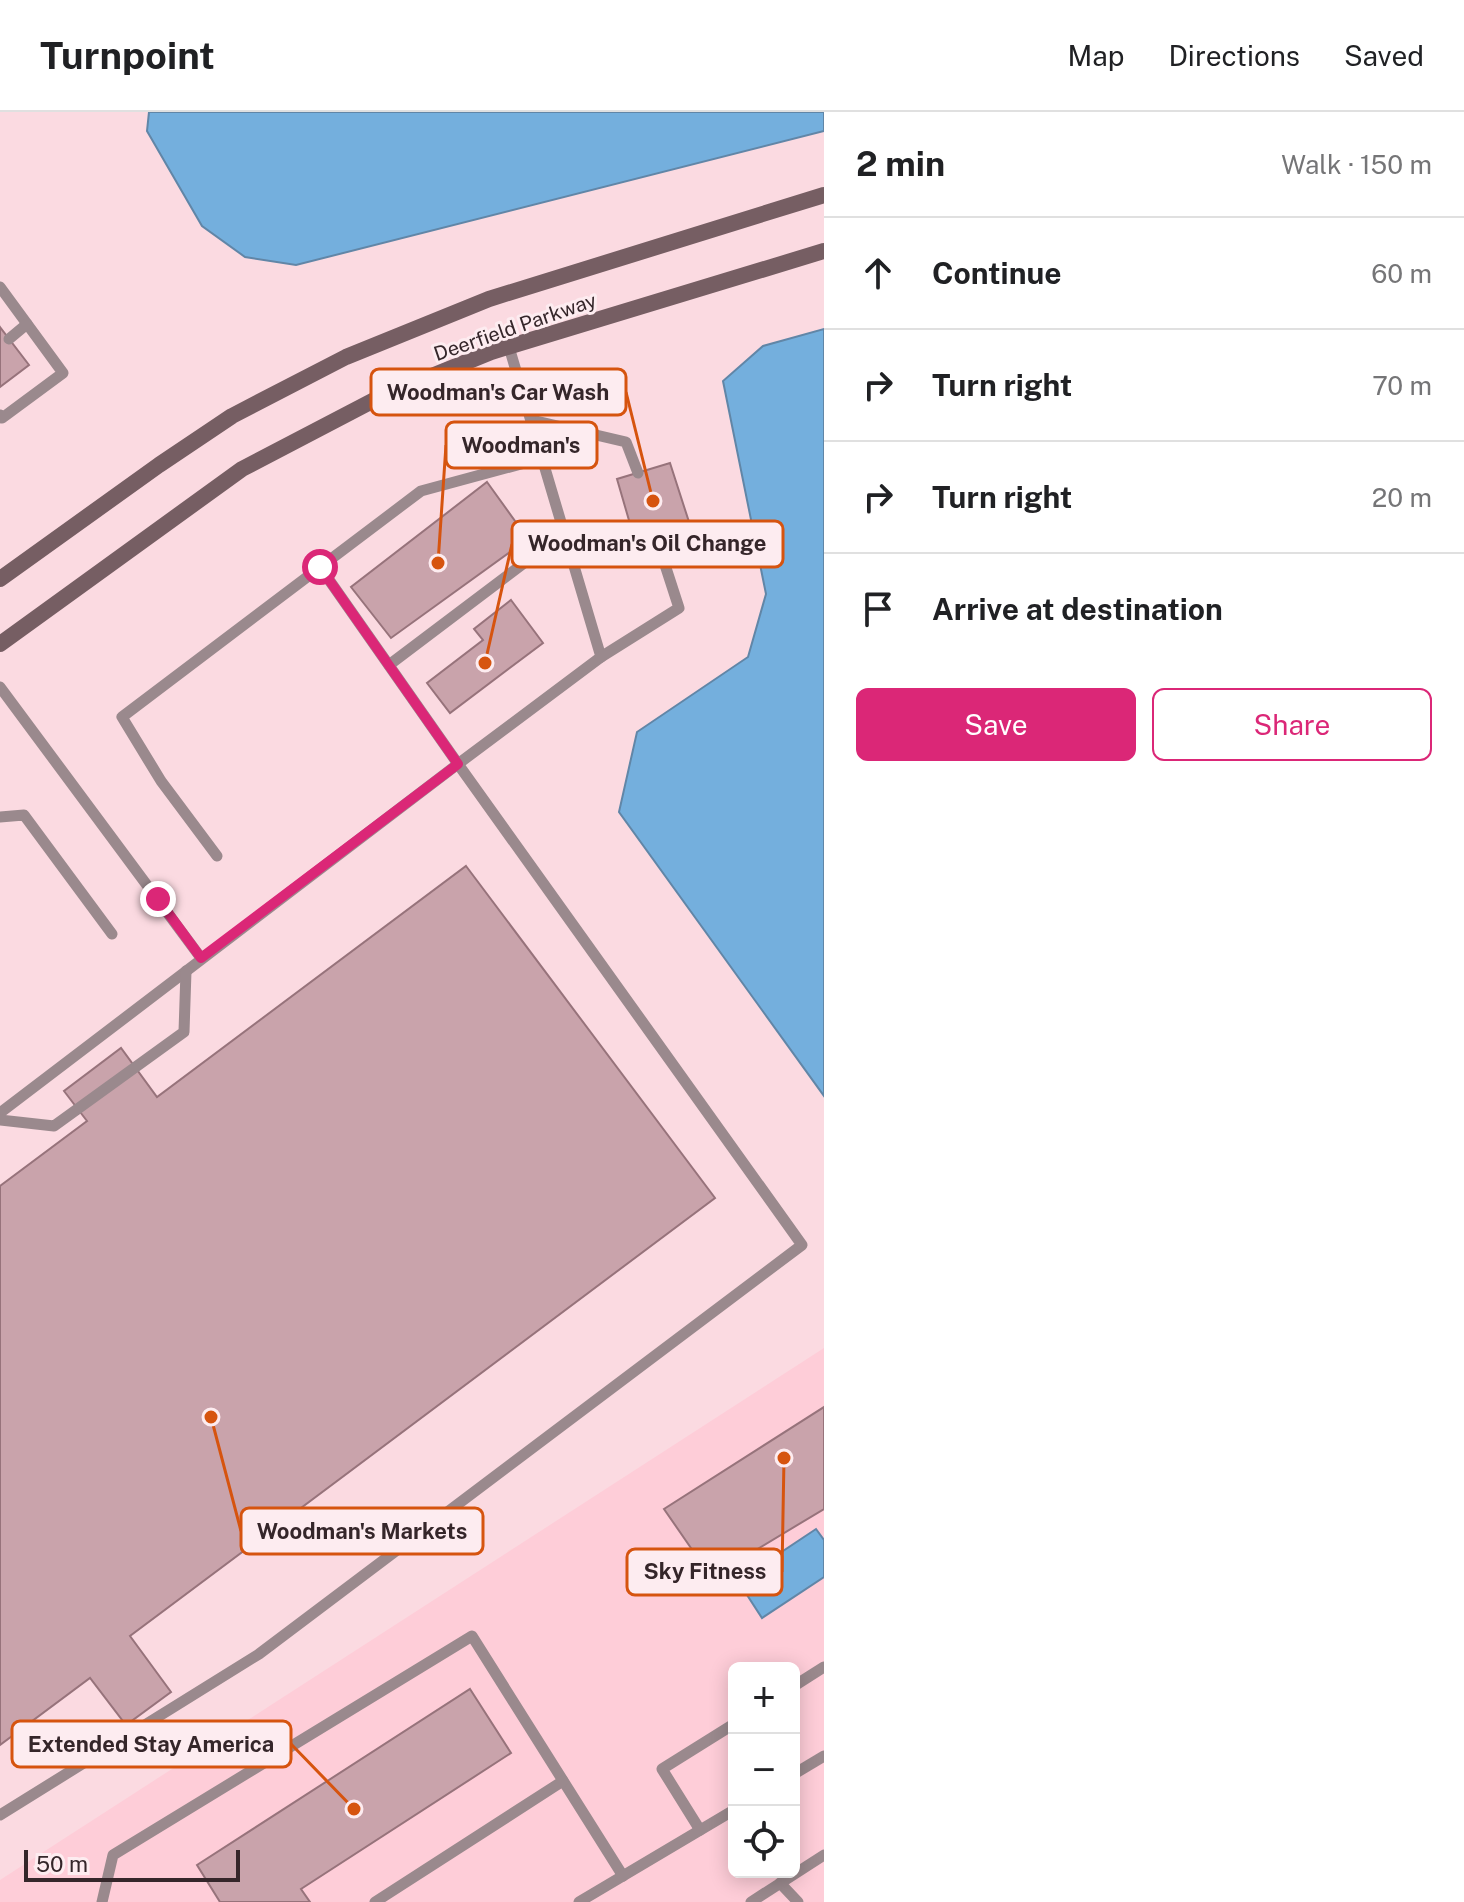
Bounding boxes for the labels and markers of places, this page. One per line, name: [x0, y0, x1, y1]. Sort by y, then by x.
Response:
callout: Woodman's Car Wash: [371, 369, 626, 415]
callout: Woodman's: [446, 422, 597, 468]
callout: Woodman's Oil Change: [512, 521, 783, 567]
callout: Woodman's Markets: [241, 1508, 483, 1554]
callout: Sky Fitness: [627, 1549, 782, 1595]
callout: Extended Stay America: [12, 1721, 291, 1767]

